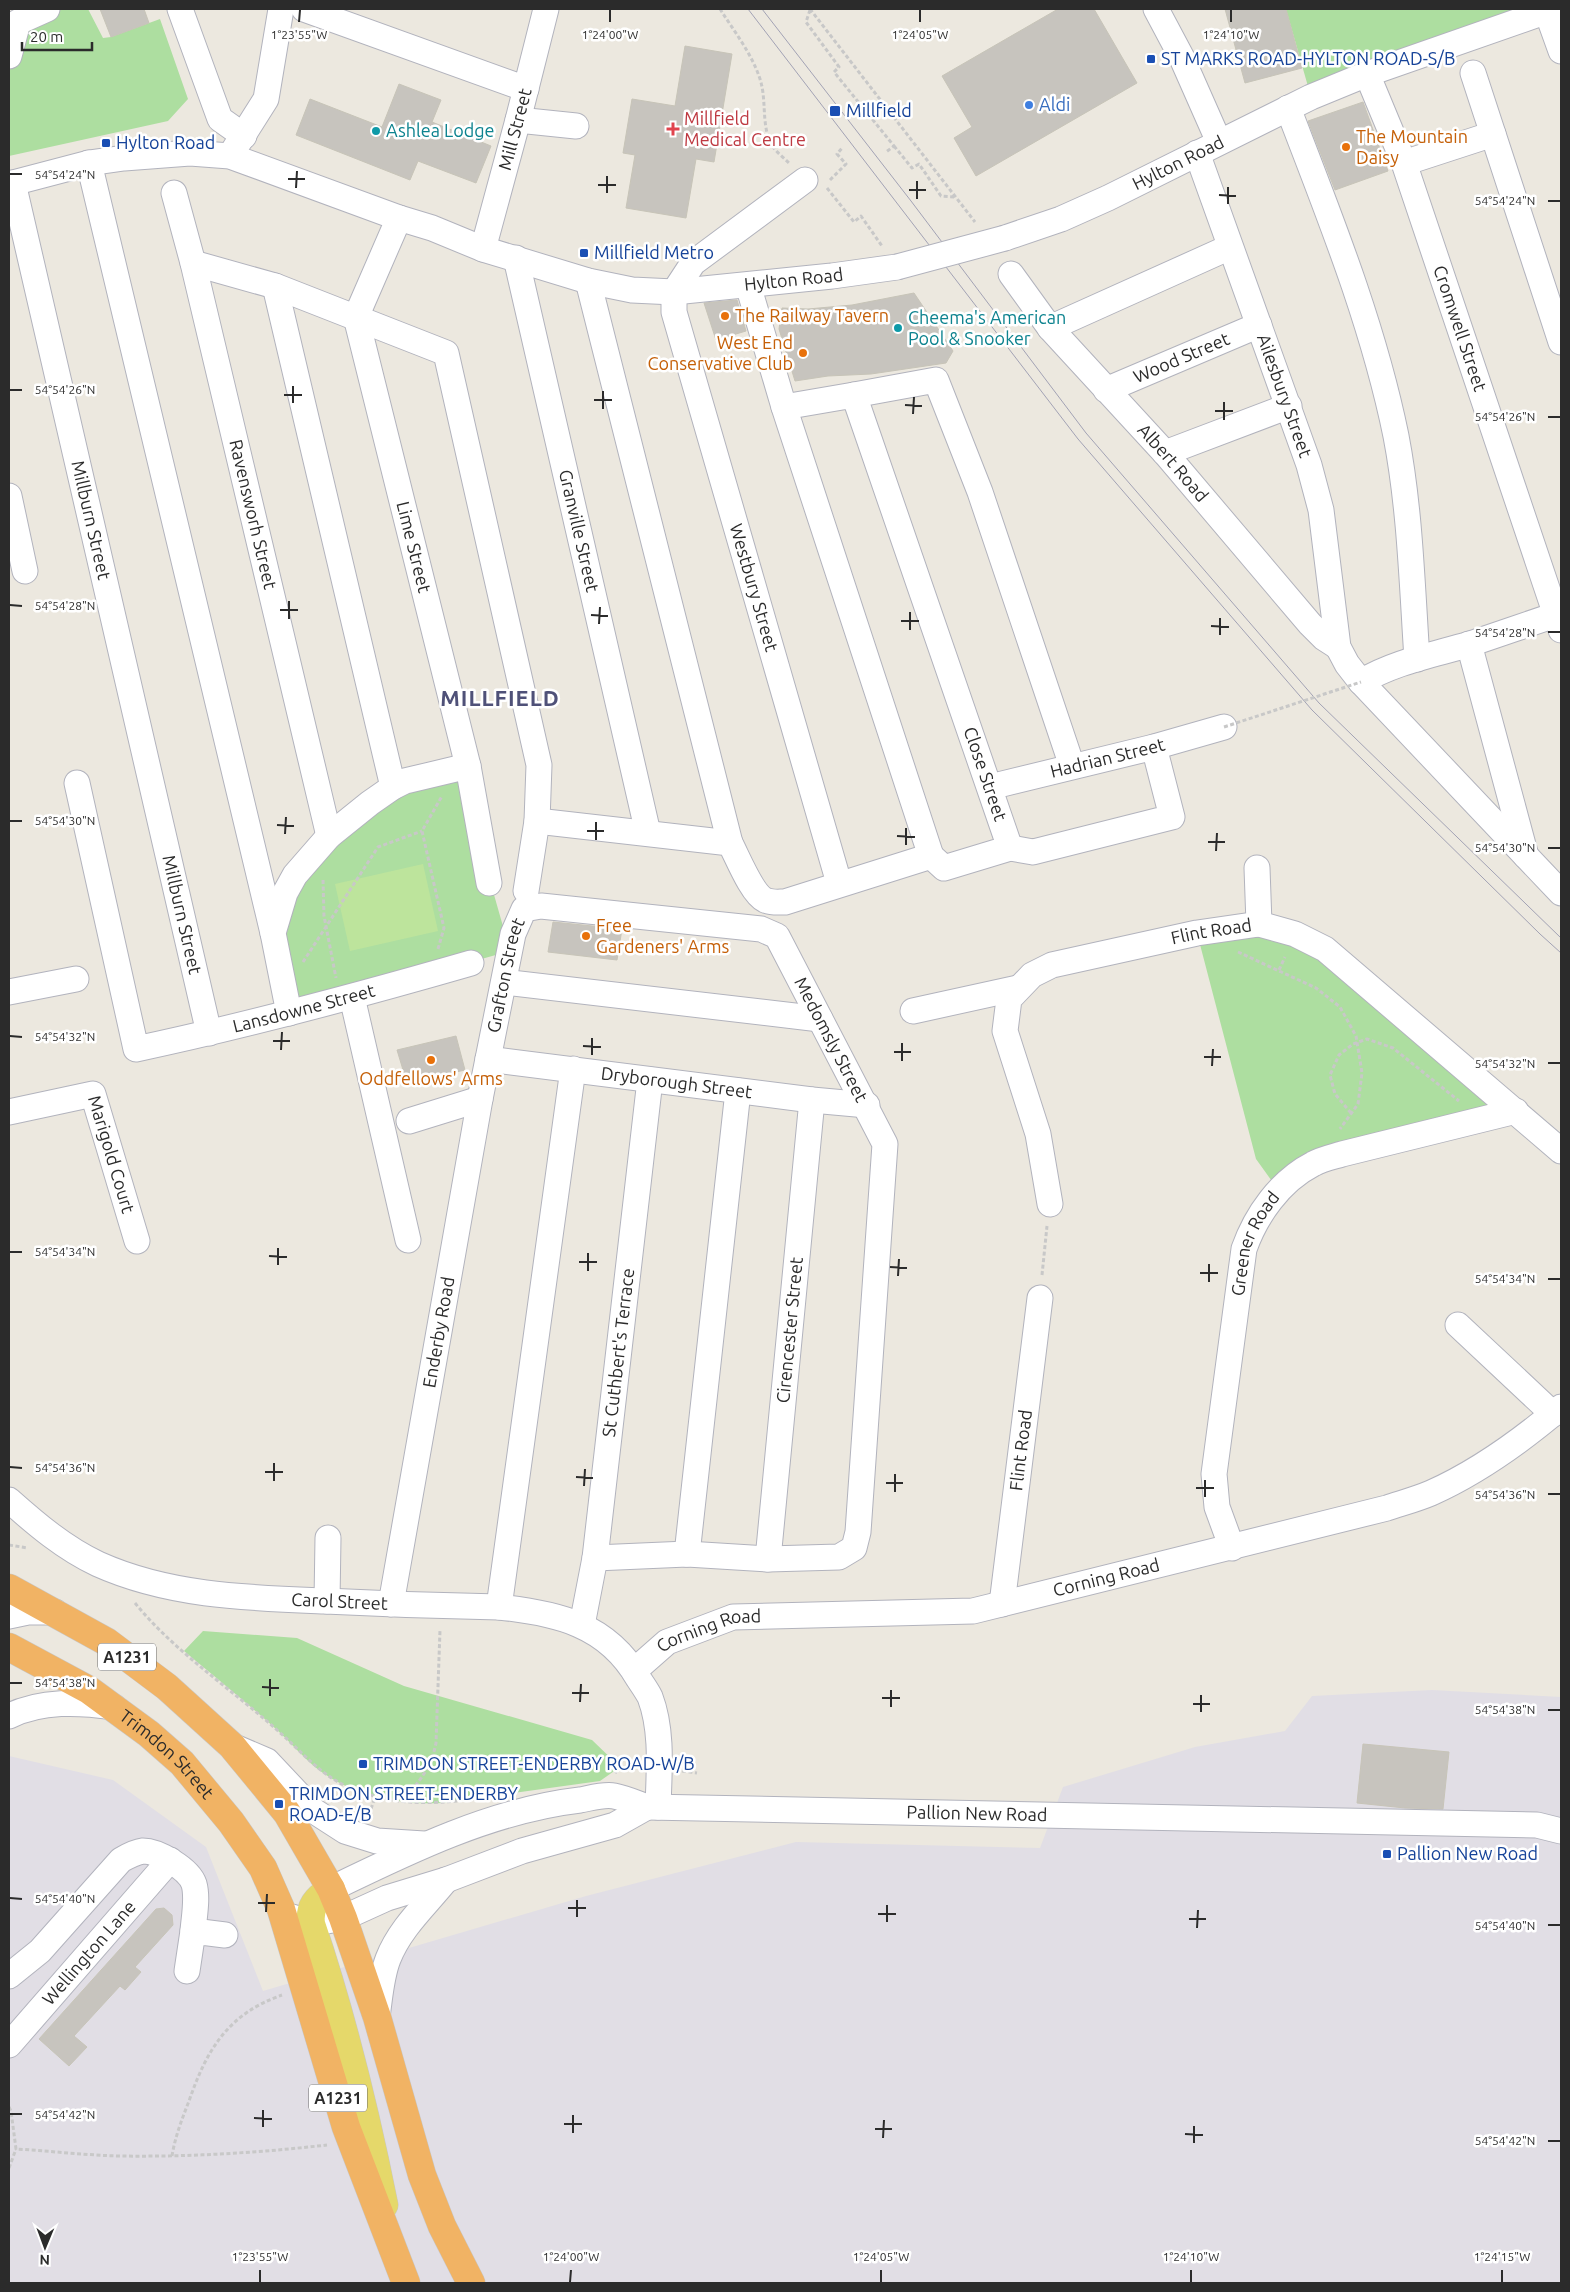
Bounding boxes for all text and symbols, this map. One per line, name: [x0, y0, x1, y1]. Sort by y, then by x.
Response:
scale bar: [22, 20, 92, 52]
text: 20 m: [30, 28, 63, 45]
text: 1°23'55"W: [271, 28, 327, 41]
text: 1°24'00"W: [582, 28, 638, 41]
text: 1°24'05"W: [892, 28, 948, 41]
text: 1°24'10"W: [1203, 28, 1259, 41]
place label: ST MARKS ROAD-HYLTON ROAD-S/B: [1161, 48, 1455, 68]
marker: ST MARKS ROAD-HYLTON ROAD-S/B: [1145, 53, 1157, 65]
street label: Mill Street: [494, 86, 535, 172]
place label: Aldi: [1039, 94, 1070, 114]
marker: Aldi: [1023, 99, 1035, 111]
place label: Millfield: [846, 100, 912, 120]
marker: Millfield: [828, 104, 842, 118]
place label: Millfield Medical Centre: [684, 108, 806, 149]
place label: Ashlea Lodge: [386, 120, 495, 140]
marker: Millfield Medical Centre: [666, 122, 680, 136]
marker: Ashlea Lodge: [370, 125, 382, 137]
place label: The Mountain Daisy: [1356, 126, 1468, 167]
street label: Hylton Road: [1129, 131, 1227, 193]
place label: Hylton Road: [116, 132, 215, 152]
marker: Hylton Road: [100, 137, 112, 149]
marker: The Mountain Daisy: [1340, 141, 1352, 153]
text: 54°54'24"N: [35, 168, 95, 181]
text: 54°54'24"N: [1475, 194, 1535, 207]
place label: Millfield Metro: [594, 242, 714, 262]
marker: Millfield Metro: [578, 247, 590, 259]
street label: Cromwell Street: [1430, 263, 1491, 394]
street label: Hylton Road: [743, 264, 844, 294]
place label: The Railway Tavern: [735, 305, 889, 325]
place label: Cheema's American Pool & Snooker: [908, 307, 1066, 348]
marker: The Railway Tavern: [719, 310, 731, 322]
marker: Cheema's American Pool & Snooker: [892, 322, 904, 334]
street label: Wood Street: [1130, 328, 1232, 386]
street label: Ailesbury Street: [1254, 331, 1316, 460]
place label: West End Conservative Club: [647, 332, 793, 373]
marker: West End Conservative Club: [797, 347, 809, 359]
text: 54°54'26"N: [35, 383, 95, 396]
text: 54°54'26"N: [1475, 410, 1535, 423]
street label: Albert Road: [1134, 419, 1213, 505]
street label: Ravensworh Street: [226, 437, 281, 591]
street label: Millburn Street: [68, 458, 115, 582]
street label: Granville Street: [556, 467, 603, 594]
street label: Lime Street: [393, 499, 435, 595]
street label: Westbury Street: [727, 521, 783, 654]
text: 54°54'28"N: [35, 599, 95, 612]
text: 54°54'28"N: [1475, 626, 1535, 639]
district label: MILLFIELD: [440, 685, 560, 710]
street label: Close Street: [960, 724, 1011, 823]
street label: Hadrian Street: [1048, 733, 1167, 781]
text: 54°54'30"N: [35, 814, 95, 827]
text: 54°54'30"N: [1475, 841, 1535, 854]
street label: Millburn Street: [159, 853, 206, 976]
street label: Grafton Street: [482, 914, 528, 1034]
street label: Flint Road: [1169, 914, 1253, 947]
place label: Free Gardeners' Arms: [596, 915, 730, 956]
marker: Free Gardeners' Arms: [580, 930, 592, 942]
street label: Medomsly Street: [791, 973, 872, 1105]
street label: Lansdowne Street: [230, 980, 377, 1036]
text: 54°54'32"N: [35, 1030, 95, 1043]
marker: Oddfellows' Arms: [425, 1054, 437, 1066]
text: 54°54'32"N: [1475, 1057, 1535, 1070]
street label: Dryborough Street: [600, 1062, 753, 1101]
place label: Oddfellows' Arms: [359, 1068, 503, 1088]
street label: Marigold Court: [85, 1093, 139, 1216]
street label: Greener Road: [1227, 1187, 1283, 1297]
text: 54°54'34"N: [35, 1245, 95, 1258]
street label: Cirencester Street: [772, 1256, 806, 1404]
street label: St Cuthbert's Terrace: [598, 1267, 637, 1438]
text: 54°54'34"N: [1475, 1272, 1535, 1285]
street label: Enderby Road: [418, 1275, 458, 1389]
street label: Flint Road: [1005, 1408, 1035, 1492]
text: 54°54'36"N: [35, 1461, 95, 1474]
text: 54°54'36"N: [1475, 1488, 1535, 1501]
street label: Corning Road: [1051, 1554, 1162, 1600]
street label: Carol Street: [291, 1589, 388, 1613]
street label: Corning Road: [652, 1605, 761, 1656]
road number: A1231: [98, 1644, 156, 1670]
text: 54°54'38"N: [35, 1676, 95, 1689]
text: 54°54'38"N: [1475, 1703, 1535, 1716]
street label: Trimdon Street: [116, 1705, 218, 1802]
place label: TRIMDON STREET-ENDERBY ROAD-W/B: [373, 1753, 695, 1773]
marker: TRIMDON STREET-ENDERBY ROAD-W/B: [357, 1758, 369, 1770]
place label: TRIMDON STREET-ENDERBY ROAD-E/B: [289, 1783, 519, 1824]
marker: TRIMDON STREET-ENDERBY ROAD-E/B: [273, 1798, 285, 1810]
street label: Pallion New Road: [906, 1801, 1048, 1824]
place label: Pallion New Road: [1397, 1843, 1538, 1863]
marker: Pallion New Road: [1381, 1848, 1393, 1860]
text: 54°54'40"N: [35, 1892, 95, 1905]
street label: Wellington Lane: [38, 1896, 139, 2008]
text: 54°54'40"N: [1475, 1919, 1535, 1932]
road number: A1231: [309, 2084, 367, 2112]
text: 54°54'42"N: [35, 2108, 95, 2121]
text: 54°54'42"N: [1475, 2134, 1535, 2147]
north arrow: [20, 2222, 70, 2272]
text: 1°23'55"W: [232, 2250, 288, 2263]
text: 1°24'00"W: [543, 2250, 599, 2263]
text: 1°24'05"W: [853, 2250, 909, 2263]
text: 1°24'10"W: [1163, 2250, 1219, 2263]
text: 1°24'15"W: [1474, 2250, 1530, 2263]
text: N: [39, 2252, 50, 2268]

